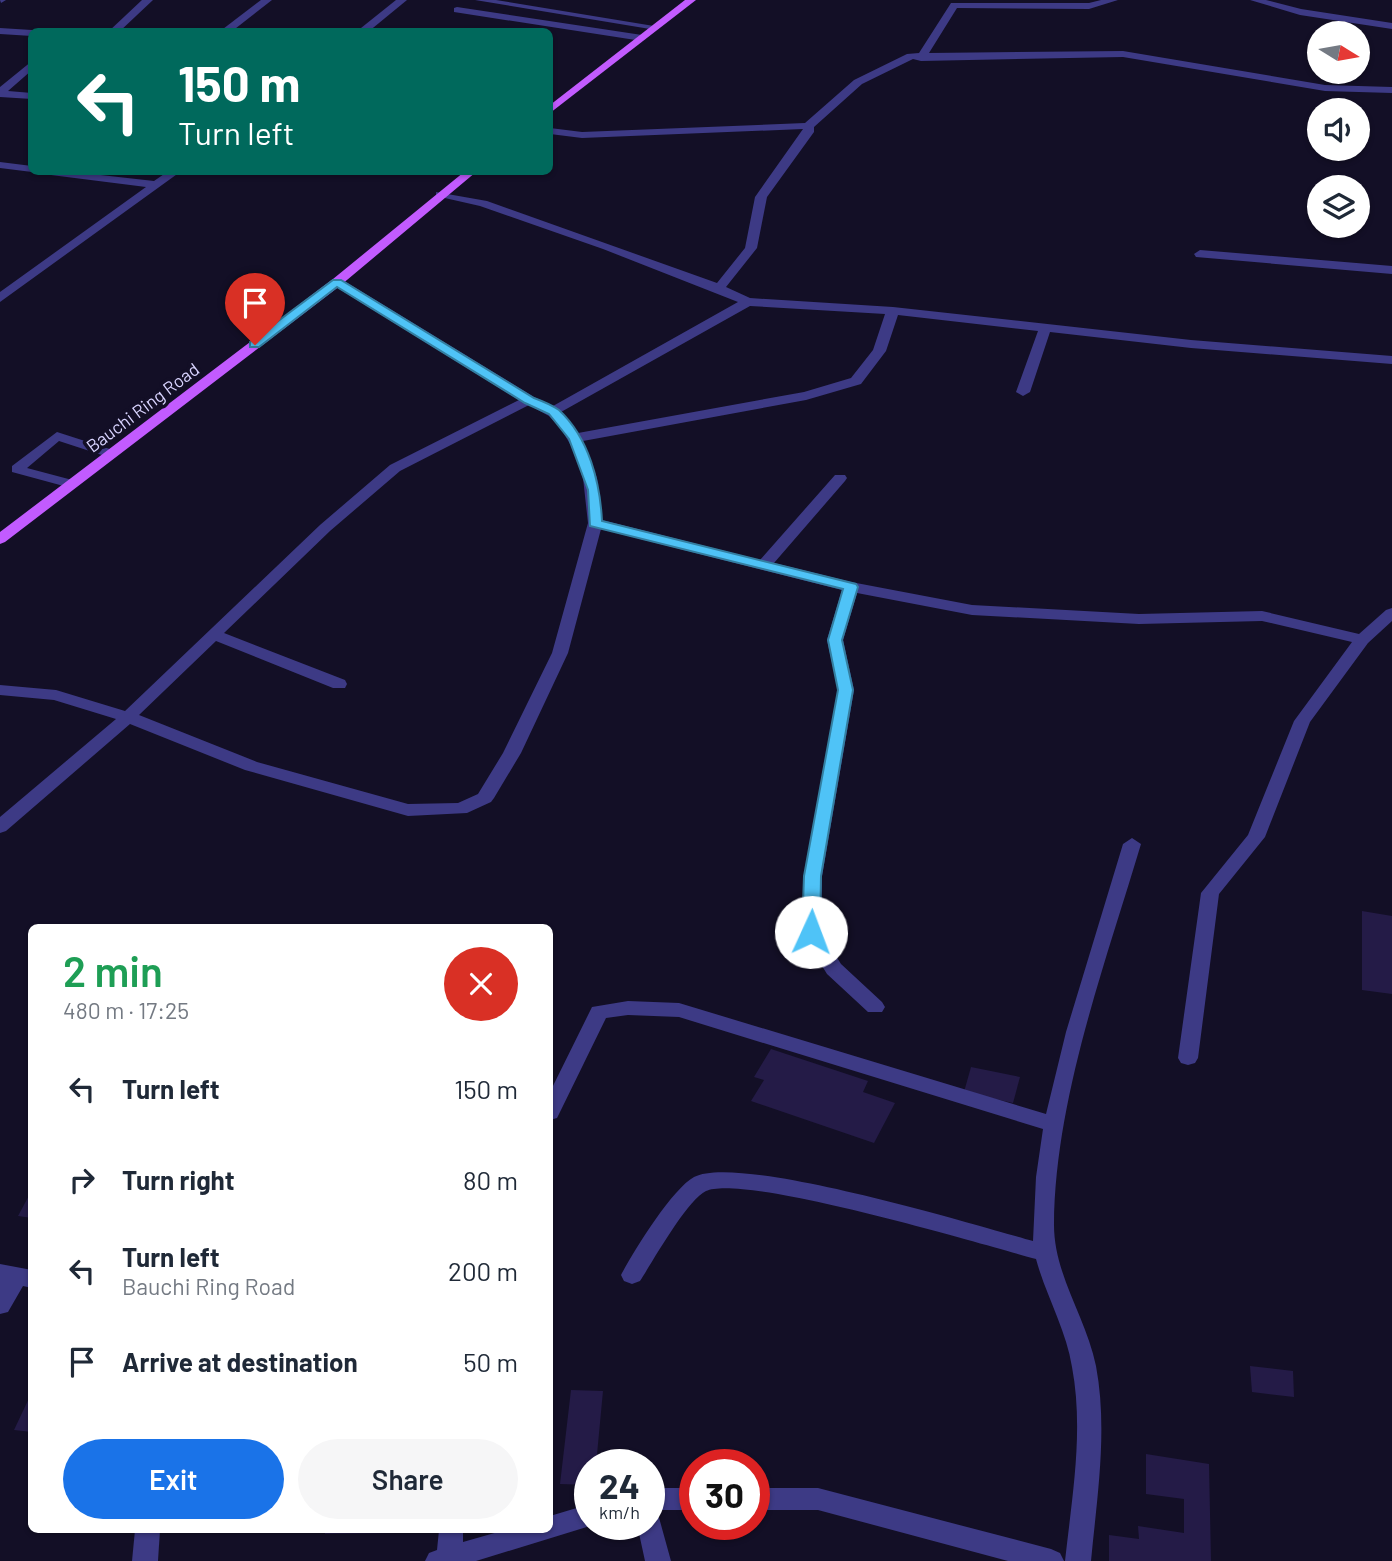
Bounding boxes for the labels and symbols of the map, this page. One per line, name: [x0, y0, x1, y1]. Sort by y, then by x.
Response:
north arrow: [1307, 21, 1370, 84]
pin: [225, 273, 285, 345]
street label: Bauchi Ring Road: [82, 358, 203, 457]
position arrow: [774, 895, 848, 969]
speed limit sign: 30: [679, 1449, 770, 1540]

